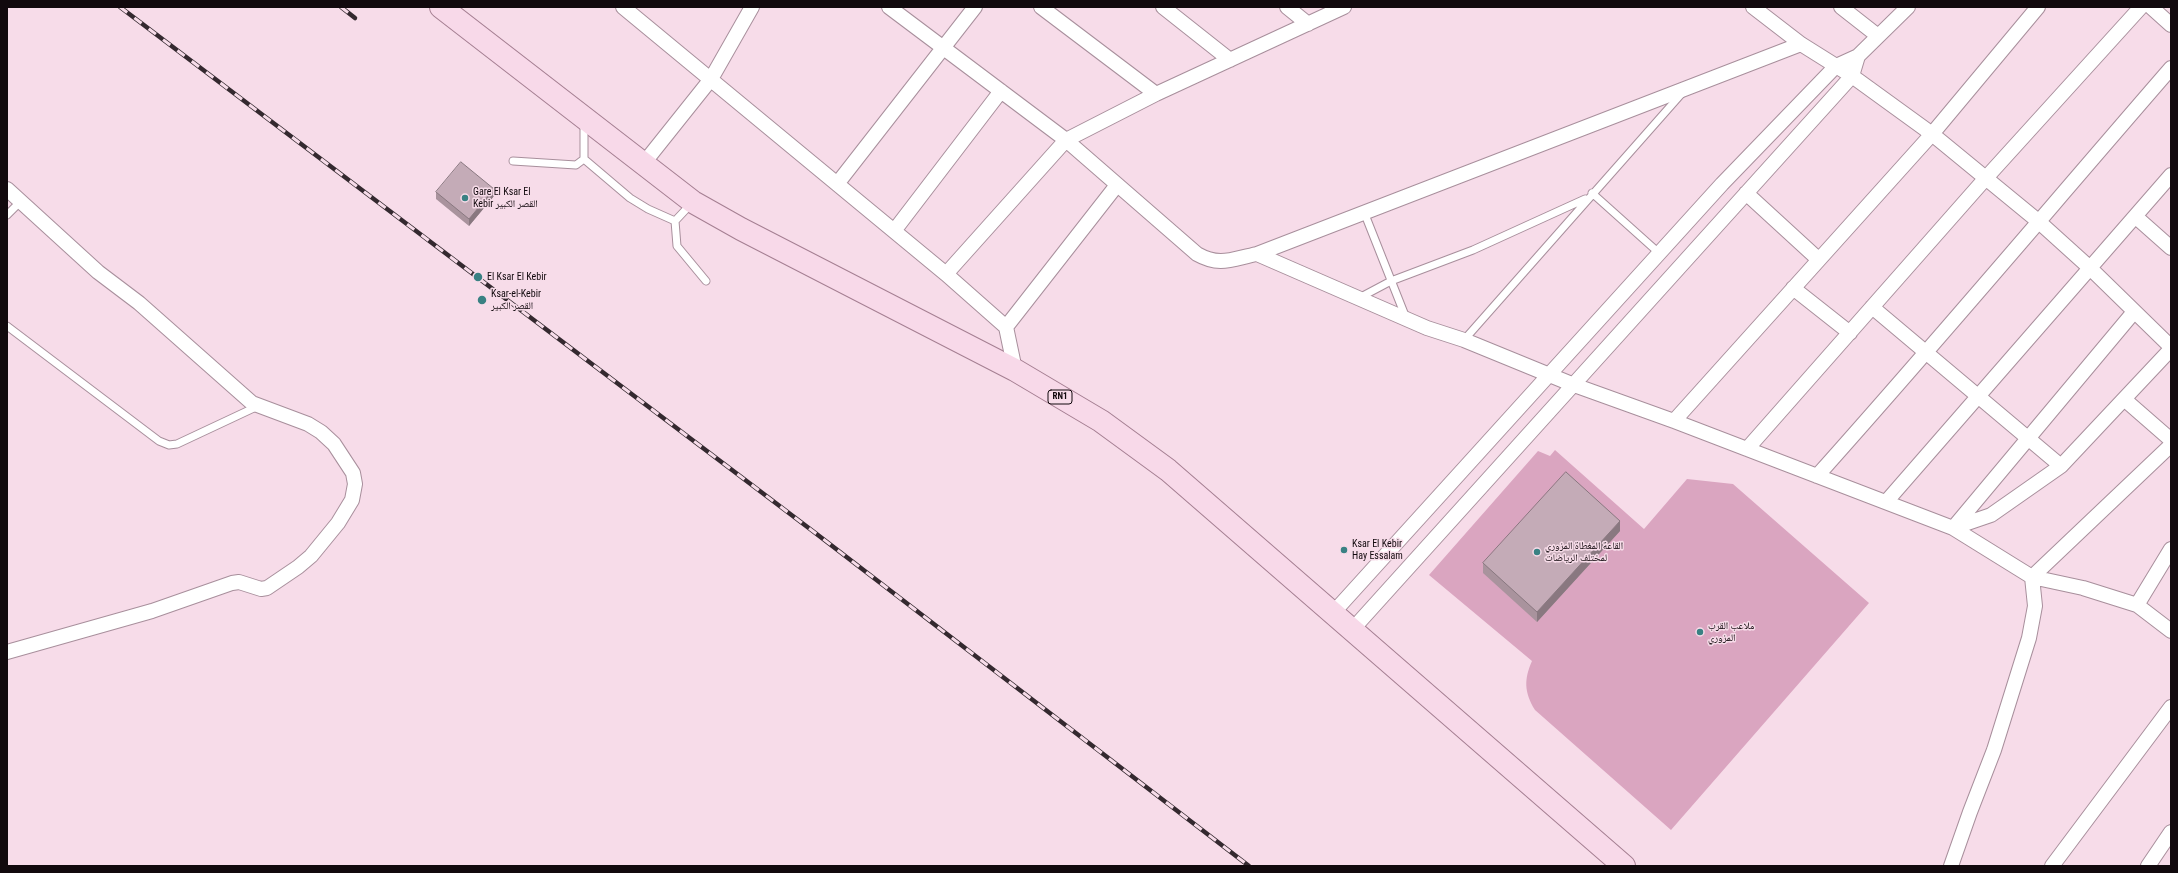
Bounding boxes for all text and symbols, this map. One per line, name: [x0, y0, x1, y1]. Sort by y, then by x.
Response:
place label: Gare El Ksar El Kebir القصر الكبير: [473, 186, 538, 210]
marker: Gare El Ksar El Kebir القصر الكبير: [460, 193, 470, 203]
marker: El Ksar El Kebir: [472, 271, 484, 283]
place label: El Ksar El Kebir: [487, 271, 547, 283]
place label: Ksar-el-Kebir القصر الكبير: [491, 288, 541, 312]
marker: Ksar-el-Kebir القصر الكبير: [476, 294, 488, 306]
road number: RN1: [1048, 390, 1072, 404]
place label: Ksar El Kebir Hay Essalam: [1352, 538, 1403, 562]
place label: القاعة المغطاة المزوري لمختلف الرياضات: [1545, 540, 1623, 564]
marker: Ksar El Kebir Hay Essalam: [1339, 545, 1349, 555]
marker: القاعة المغطاة المزوري لمختلف الرياضات: [1532, 547, 1542, 557]
place label: ملاعب القرب المزوري: [1708, 620, 1754, 644]
marker: ملاعب القرب المزوري: [1695, 627, 1705, 637]

